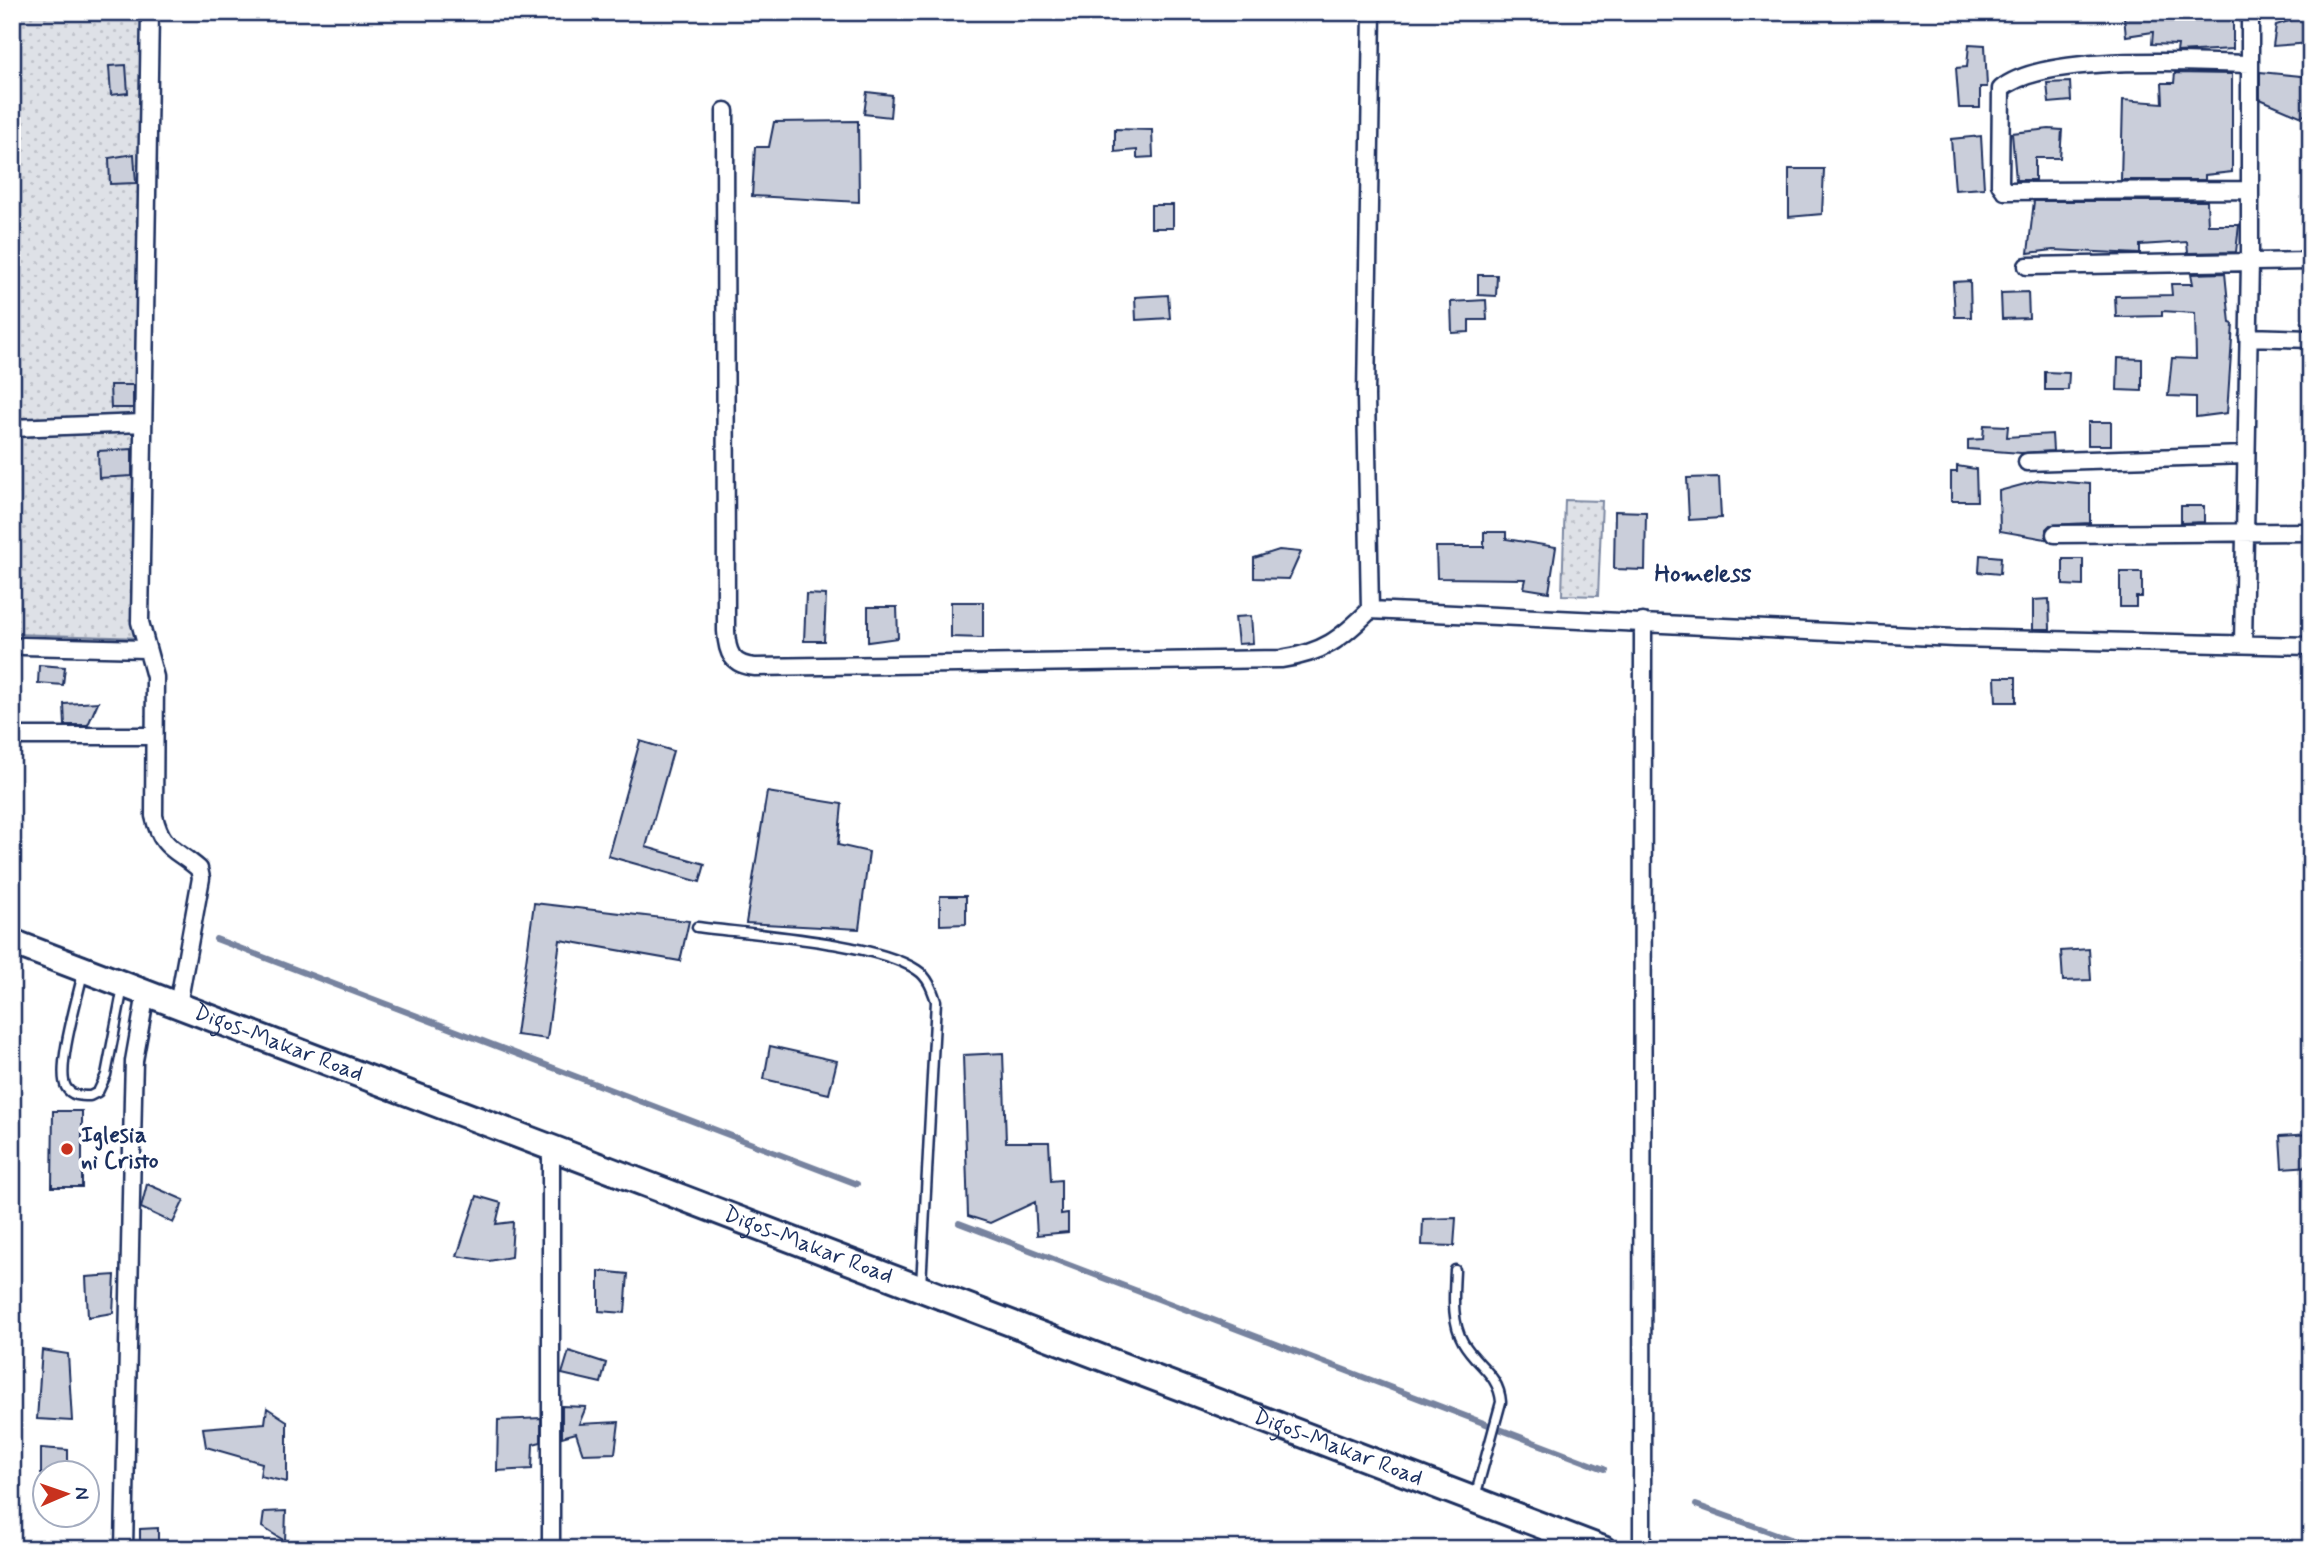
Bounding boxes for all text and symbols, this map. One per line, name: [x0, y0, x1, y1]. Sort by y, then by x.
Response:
district label: Homeless: [1654, 559, 1752, 590]
street label: Digos-Makar Road: [189, 998, 367, 1090]
place label: Iglesia ni Cristo: [81, 1121, 159, 1177]
marker: Iglesia ni Cristo: [59, 1141, 75, 1157]
street label: Digos-Makar Road: [719, 1200, 897, 1292]
street label: Digos-Makar Road: [1249, 1402, 1427, 1494]
north arrow: [32, 1460, 102, 1530]
text: N: [69, 1487, 94, 1500]

